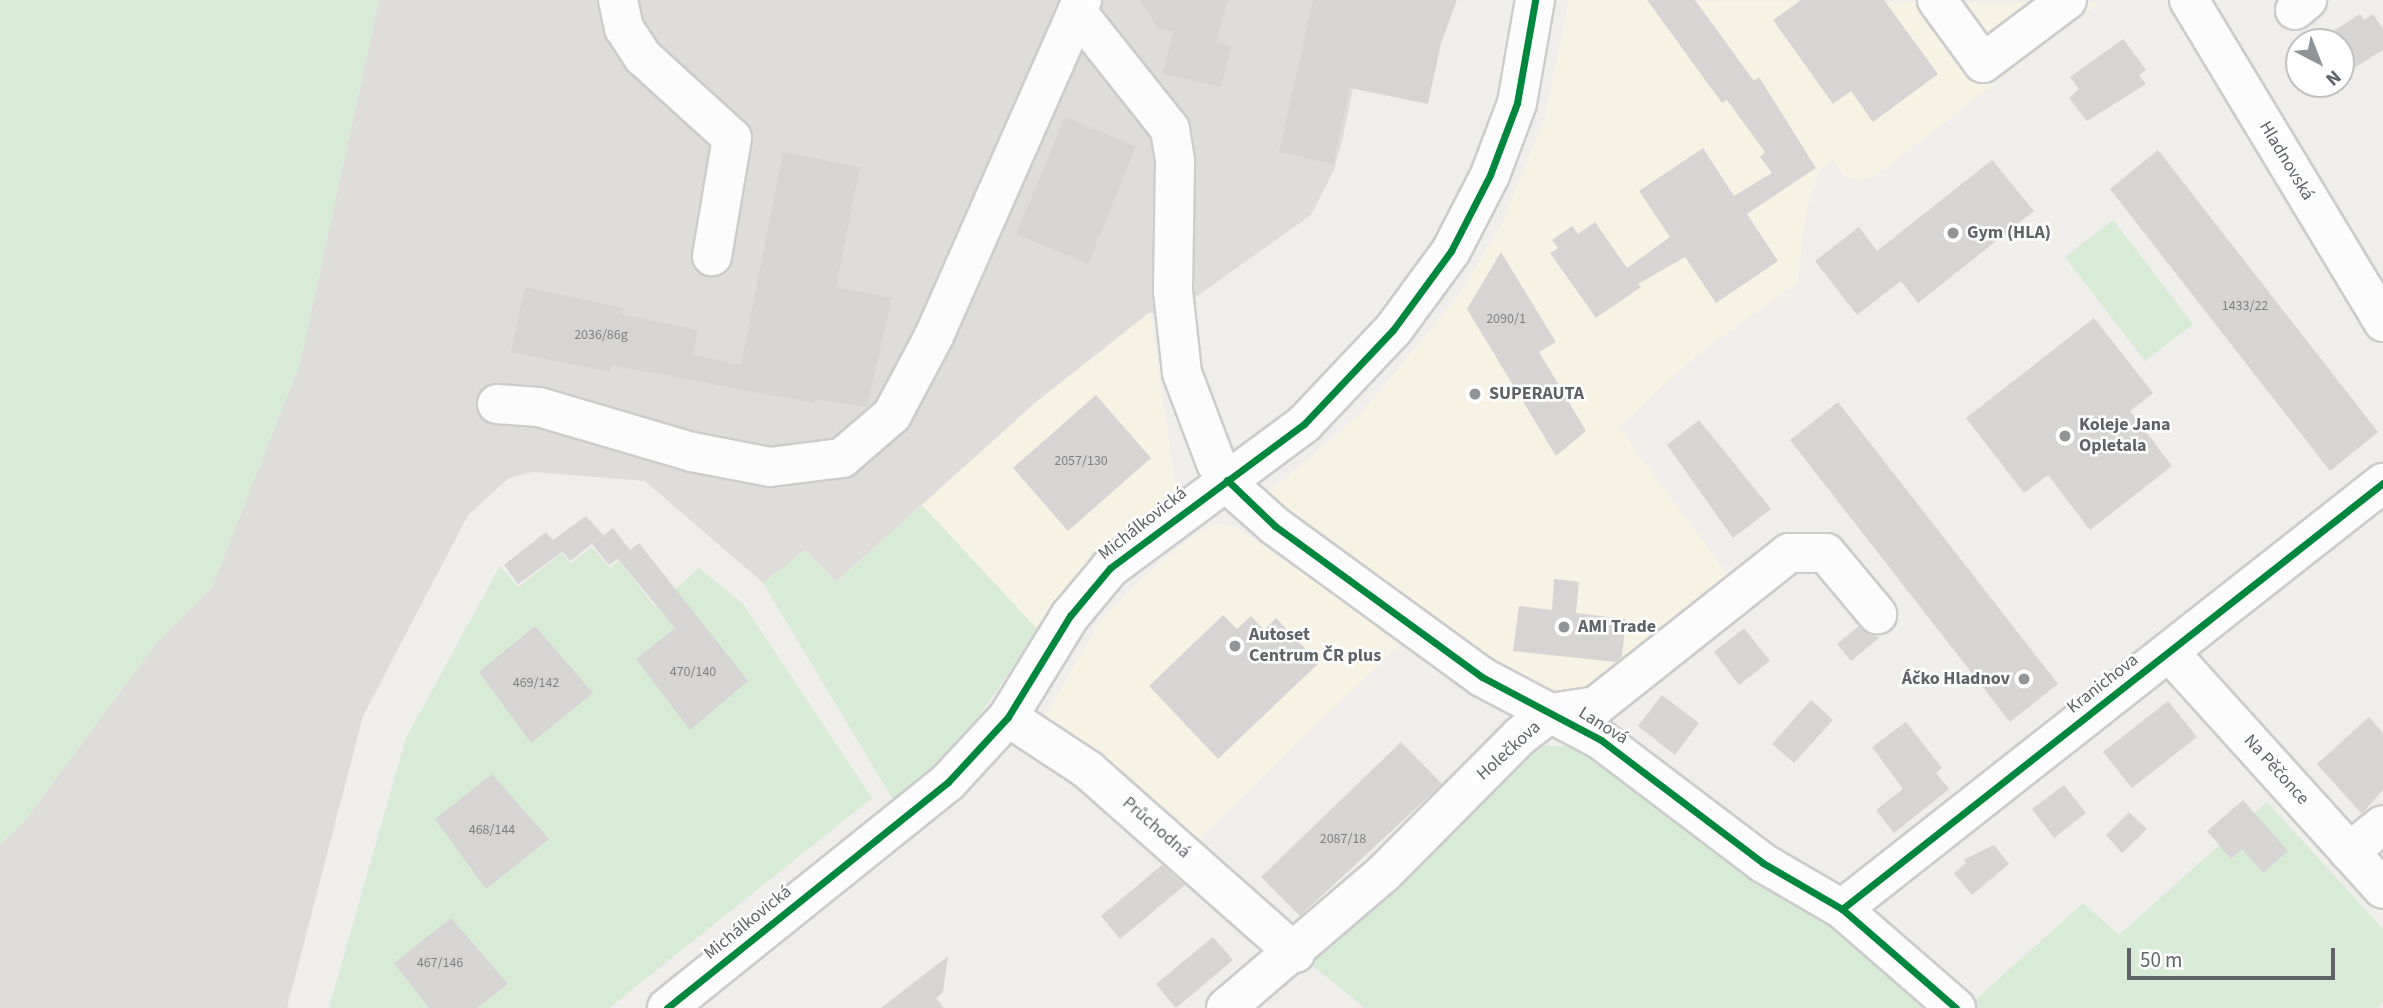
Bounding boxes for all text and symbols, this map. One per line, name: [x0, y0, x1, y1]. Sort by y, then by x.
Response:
north arrow: [2285, 28, 2355, 98]
text: N: [2319, 63, 2347, 92]
street label: Hladnovská: [2254, 117, 2318, 205]
place label: Gym (HLA): [1967, 222, 2051, 244]
marker: Gym (HLA): [1945, 225, 1961, 241]
house number: 1433/22: [2222, 298, 2268, 314]
house number: 2090/1: [1486, 311, 1526, 327]
house number: 2036/86g: [574, 327, 628, 343]
place label: SUPERAUTA: [1489, 383, 1584, 405]
marker: SUPERAUTA: [1467, 386, 1483, 402]
place label: Koleje Jana Opletala: [2079, 415, 2171, 458]
marker: Koleje Jana Opletala: [2057, 428, 2073, 444]
house number: 2057/130: [1054, 453, 1108, 469]
street label: Michálkovická: [1094, 483, 1192, 565]
place label: AMI Trade: [1578, 616, 1656, 638]
marker: AMI Trade: [1556, 619, 1572, 635]
place label: Autoset Centrum ČR plus: [1249, 625, 1381, 668]
marker: Autoset Centrum ČR plus: [1227, 638, 1243, 654]
street label: Kranichova: [2063, 650, 2143, 718]
house number: 470/140: [670, 664, 716, 680]
place label: Áčko Hladnov: [1902, 668, 2010, 690]
marker: Áčko Hladnov: [2016, 671, 2032, 687]
house number: 469/142: [513, 675, 559, 691]
street label: Lanová: [1574, 702, 1632, 750]
street label: Holečkova: [1473, 717, 1545, 785]
street label: Na Pěčonce: [2239, 730, 2313, 810]
street label: Průchodná: [1118, 793, 1194, 863]
house number: 468/144: [469, 822, 515, 838]
house number: 2087/18: [1320, 831, 1366, 847]
street label: Michálkovická: [700, 881, 796, 965]
scale bar: [2131, 934, 2339, 978]
text: 50 m: [2140, 945, 2182, 975]
house number: 467/146: [417, 955, 463, 971]

